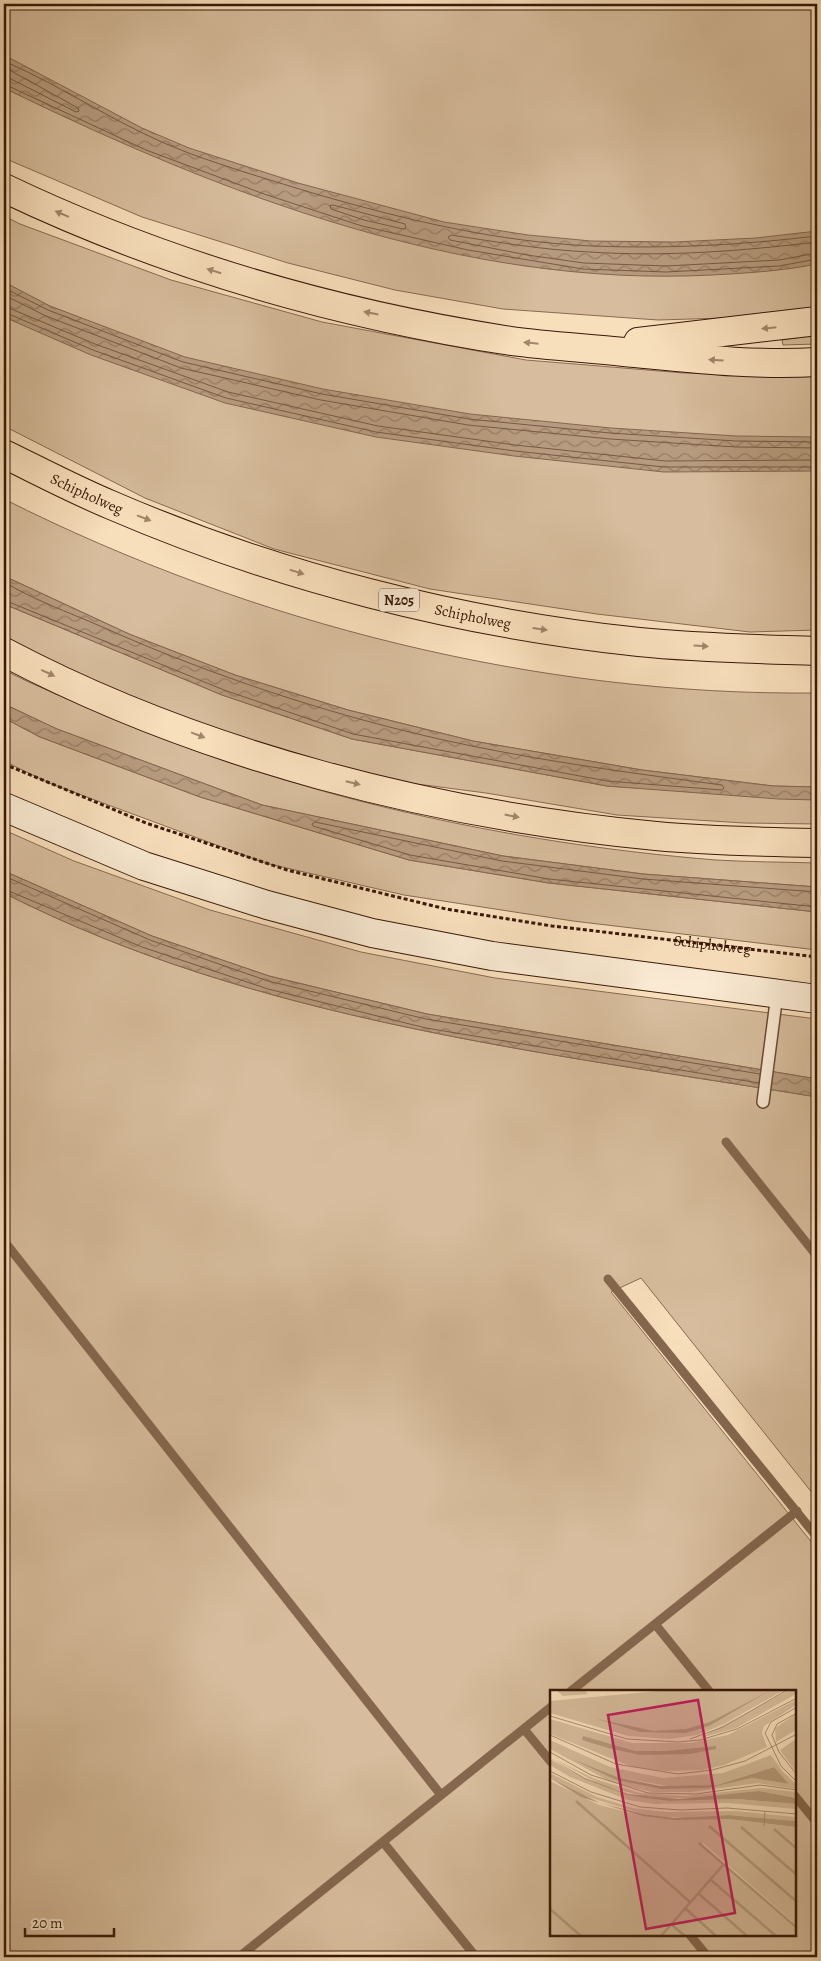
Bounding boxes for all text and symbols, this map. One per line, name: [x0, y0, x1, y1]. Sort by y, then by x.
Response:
one-way arrow: [54, 210, 69, 218]
one-way arrow: [207, 266, 222, 274]
one-way arrow: [364, 309, 379, 317]
one-way arrow: [761, 324, 777, 332]
one-way arrow: [523, 339, 539, 347]
one-way arrow: [708, 355, 724, 363]
street label: Schipholweg: [47, 469, 127, 519]
one-way arrow: [136, 515, 151, 522]
one-way arrow: [289, 568, 304, 576]
road number: N205: [379, 588, 419, 612]
street label: Schipholweg: [433, 599, 513, 634]
one-way arrow: [532, 625, 548, 633]
one-way arrow: [694, 642, 710, 650]
one-way arrow: [41, 669, 55, 677]
one-way arrow: [191, 731, 206, 739]
one-way arrow: [345, 779, 360, 787]
one-way arrow: [504, 813, 520, 821]
street label: Schipholweg: [673, 930, 753, 959]
inset map: [550, 1690, 796, 1936]
scale bar: [25, 1906, 114, 1938]
text: 20 m: [32, 1913, 63, 1933]

